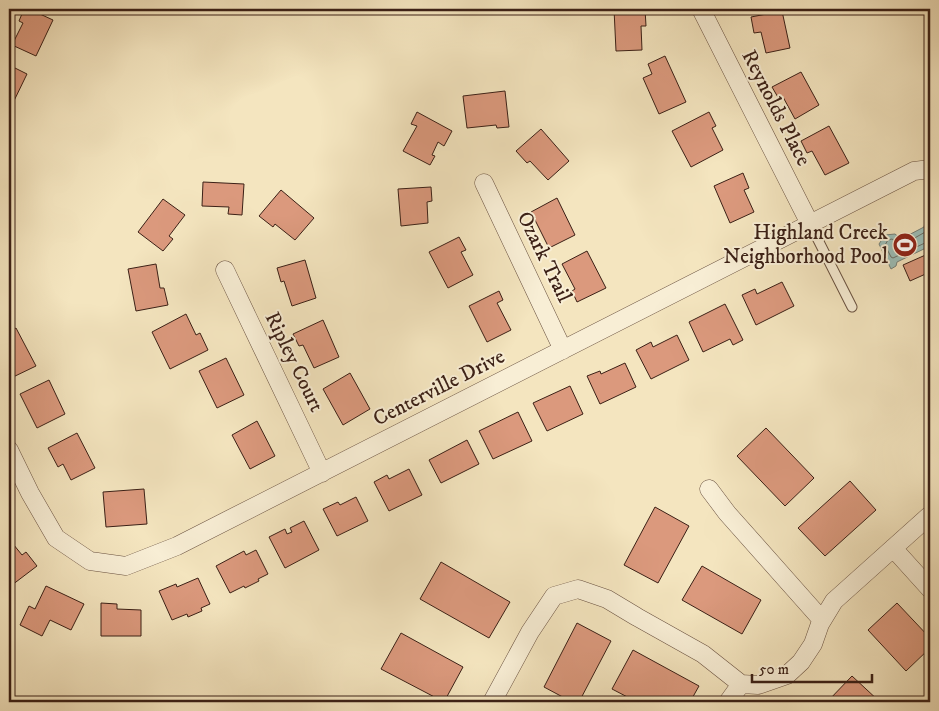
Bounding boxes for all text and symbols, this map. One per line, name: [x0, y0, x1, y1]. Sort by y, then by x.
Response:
street label: Reynolds Place: [736, 46, 817, 171]
street label: Ozark Trail: [511, 207, 577, 307]
place label: Highland Creek Neighborhood Pool: [723, 220, 889, 270]
sports icon: Highland Creek Neighborhood Pool: [892, 232, 918, 258]
street label: Ripley Court: [259, 308, 329, 417]
street label: Centerville Drive: [369, 344, 509, 432]
scale bar: [752, 651, 872, 683]
text: 50 m: [759, 660, 789, 679]

